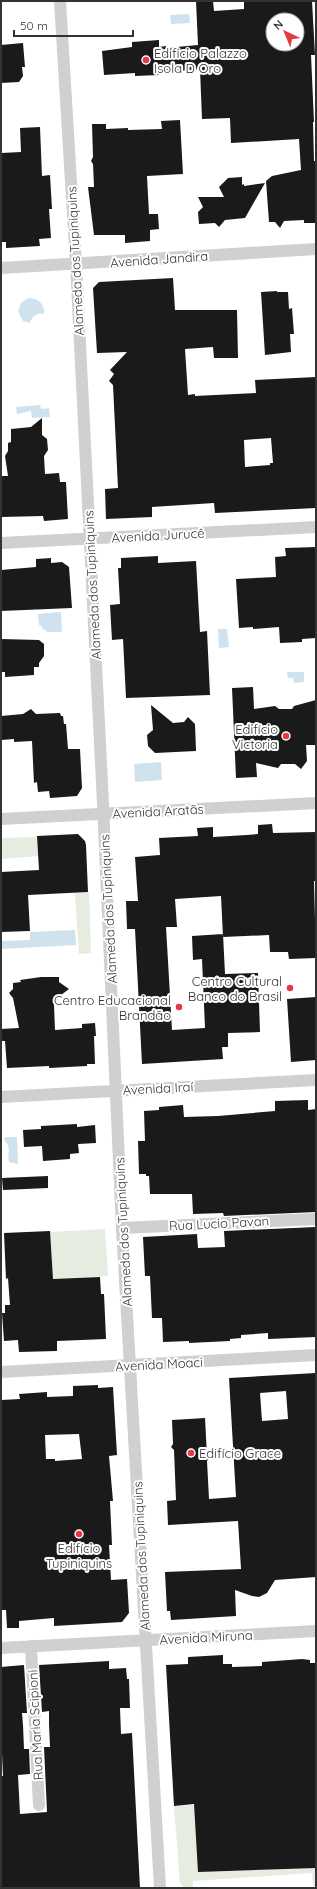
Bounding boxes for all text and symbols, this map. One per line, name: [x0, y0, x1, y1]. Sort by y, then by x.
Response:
scale bar: [14, 12, 133, 38]
north arrow: [265, 12, 305, 52]
text: N: [270, 17, 286, 33]
text: 50 m: [20, 18, 48, 33]
place label: Edificio Palazzo Isola D Oro: [154, 45, 247, 76]
marker: Edificio Palazzo Isola D Oro: [141, 55, 151, 65]
street label: Alameda dos Tupiniquins: [63, 186, 87, 336]
street label: Avenida Jandira: [110, 248, 208, 270]
street label: Alameda dos Tupiniquins: [80, 510, 104, 660]
street label: Avenida Jurucê: [111, 525, 205, 545]
place label: Edifício Victoria: [232, 721, 278, 752]
marker: Edifício Victoria: [281, 731, 291, 741]
street label: Avenida Aratãs: [112, 801, 204, 821]
street label: Alameda dos Tupiniquins: [96, 834, 120, 984]
place label: Centro Cultural Banco do Brasil: [188, 973, 282, 1004]
marker: Centro Cultural Banco do Brasil: [285, 983, 295, 993]
place label: Centro Educacional Brandão: [54, 992, 171, 1023]
marker: Centro Educacional Brandão: [174, 1002, 184, 1012]
street label: Avenida Iraí: [122, 1078, 194, 1098]
street label: Alameda dos Tupiniquins: [111, 1157, 135, 1307]
street label: Rua Lucio Pavan: [169, 1212, 269, 1234]
street label: Avenida Moaci: [115, 1354, 203, 1374]
place label: Edifício Grace: [199, 1445, 281, 1461]
marker: Edifício Grace: [186, 1448, 196, 1458]
street label: Alameda dos Tupiniquins: [129, 1481, 153, 1631]
marker: Edifício Tupiniquins: [74, 1529, 84, 1539]
place label: Edifício Tupiniquins: [46, 1540, 112, 1571]
street label: Avenida Miruna: [159, 1627, 253, 1647]
street label: Rua Maria Scipioni: [24, 1669, 46, 1781]

